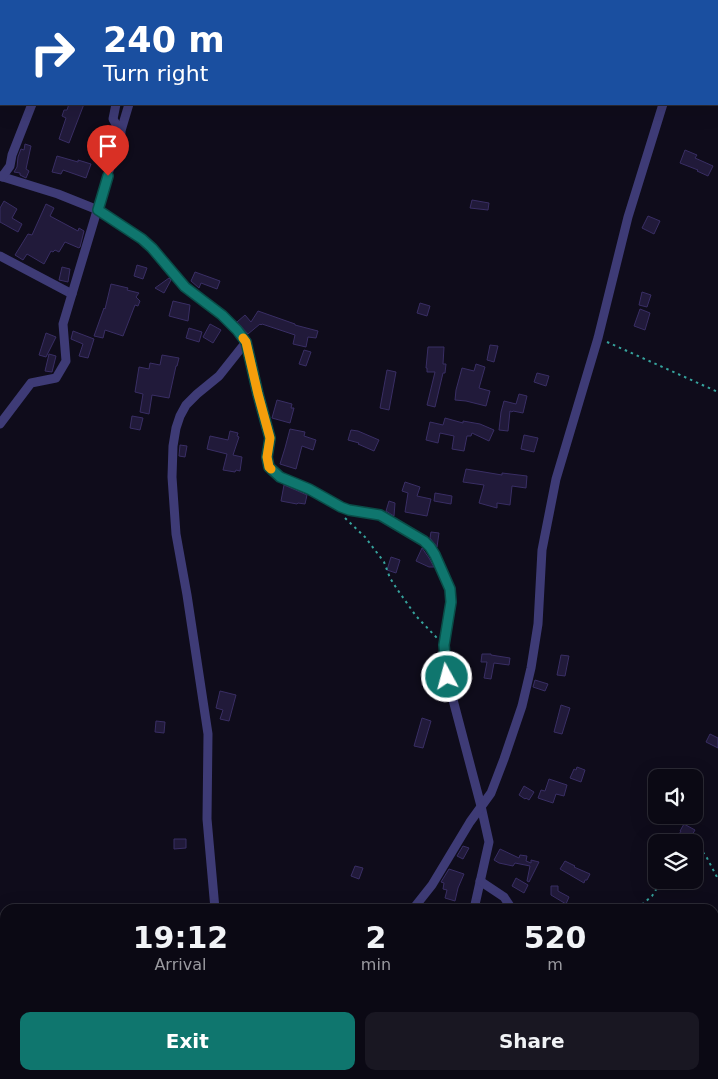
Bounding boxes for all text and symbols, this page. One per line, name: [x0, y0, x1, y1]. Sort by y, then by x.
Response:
icon: right: [20, 20, 85, 85]
text: 240 m: [103, 20, 225, 60]
text: Turn right: [103, 61, 208, 86]
pin: [87, 125, 129, 176]
icon: arrive: [94, 132, 122, 160]
position arrow: [420, 650, 472, 702]
map controls: [648, 769, 703, 889]
button: sound: [648, 769, 703, 824]
button: layers: [648, 834, 703, 889]
text: 19:12: [133, 920, 228, 955]
text: 2: [365, 920, 386, 955]
text: 520: [524, 920, 586, 955]
text: Arrival: [154, 955, 206, 974]
text: min: [361, 955, 391, 974]
text: m: [547, 955, 563, 974]
button: Exit: [20, 1012, 355, 1070]
button: Share: [365, 1012, 699, 1070]

